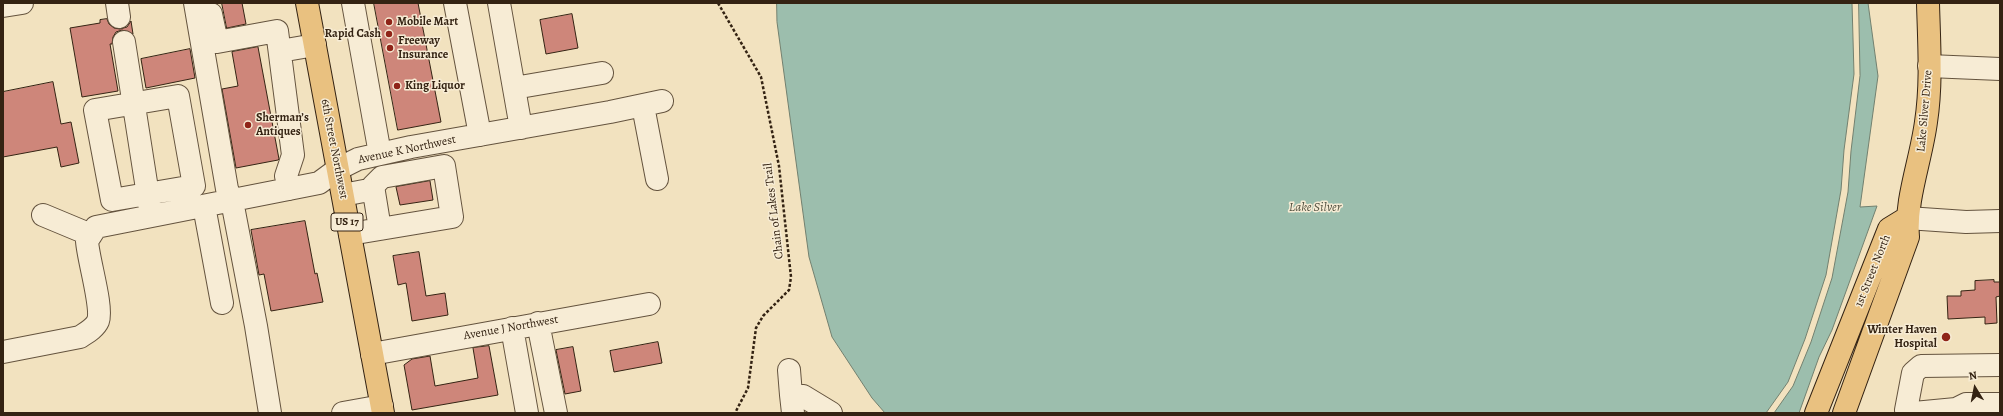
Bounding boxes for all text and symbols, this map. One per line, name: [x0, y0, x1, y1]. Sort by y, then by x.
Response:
place label: Mobile Mart: [397, 15, 458, 29]
marker: Mobile Mart: [384, 17, 394, 27]
place label: Rapid Cash: [325, 27, 381, 41]
marker: Rapid Cash: [384, 29, 394, 39]
place label: Freeway Insurance: [398, 34, 448, 62]
marker: Freeway Insurance: [385, 43, 395, 53]
street label: Lake Silver Drive: [1914, 69, 1936, 153]
place label: King Liquor: [405, 79, 465, 93]
marker: King Liquor: [392, 81, 402, 91]
street label: 6th Street Northwest: [317, 98, 351, 200]
place label: Sherman’s Antiques: [256, 111, 309, 139]
marker: Sherman’s Antiques: [243, 120, 253, 130]
street label: Avenue K Northwest: [357, 133, 457, 167]
street label: Chain of Lakes Trail: [761, 162, 787, 260]
water label: Lake Silver: [1289, 200, 1341, 216]
road number: US 17: [331, 213, 363, 231]
street label: 1st Street North: [1852, 233, 1894, 309]
street label: Avenue J Northwest: [463, 313, 559, 343]
place label: Winter Haven Hospital: [1867, 323, 1937, 351]
marker: Winter Haven Hospital: [1940, 331, 1952, 343]
north arrow: [1955, 368, 1995, 408]
text: N: [1968, 368, 1978, 384]

